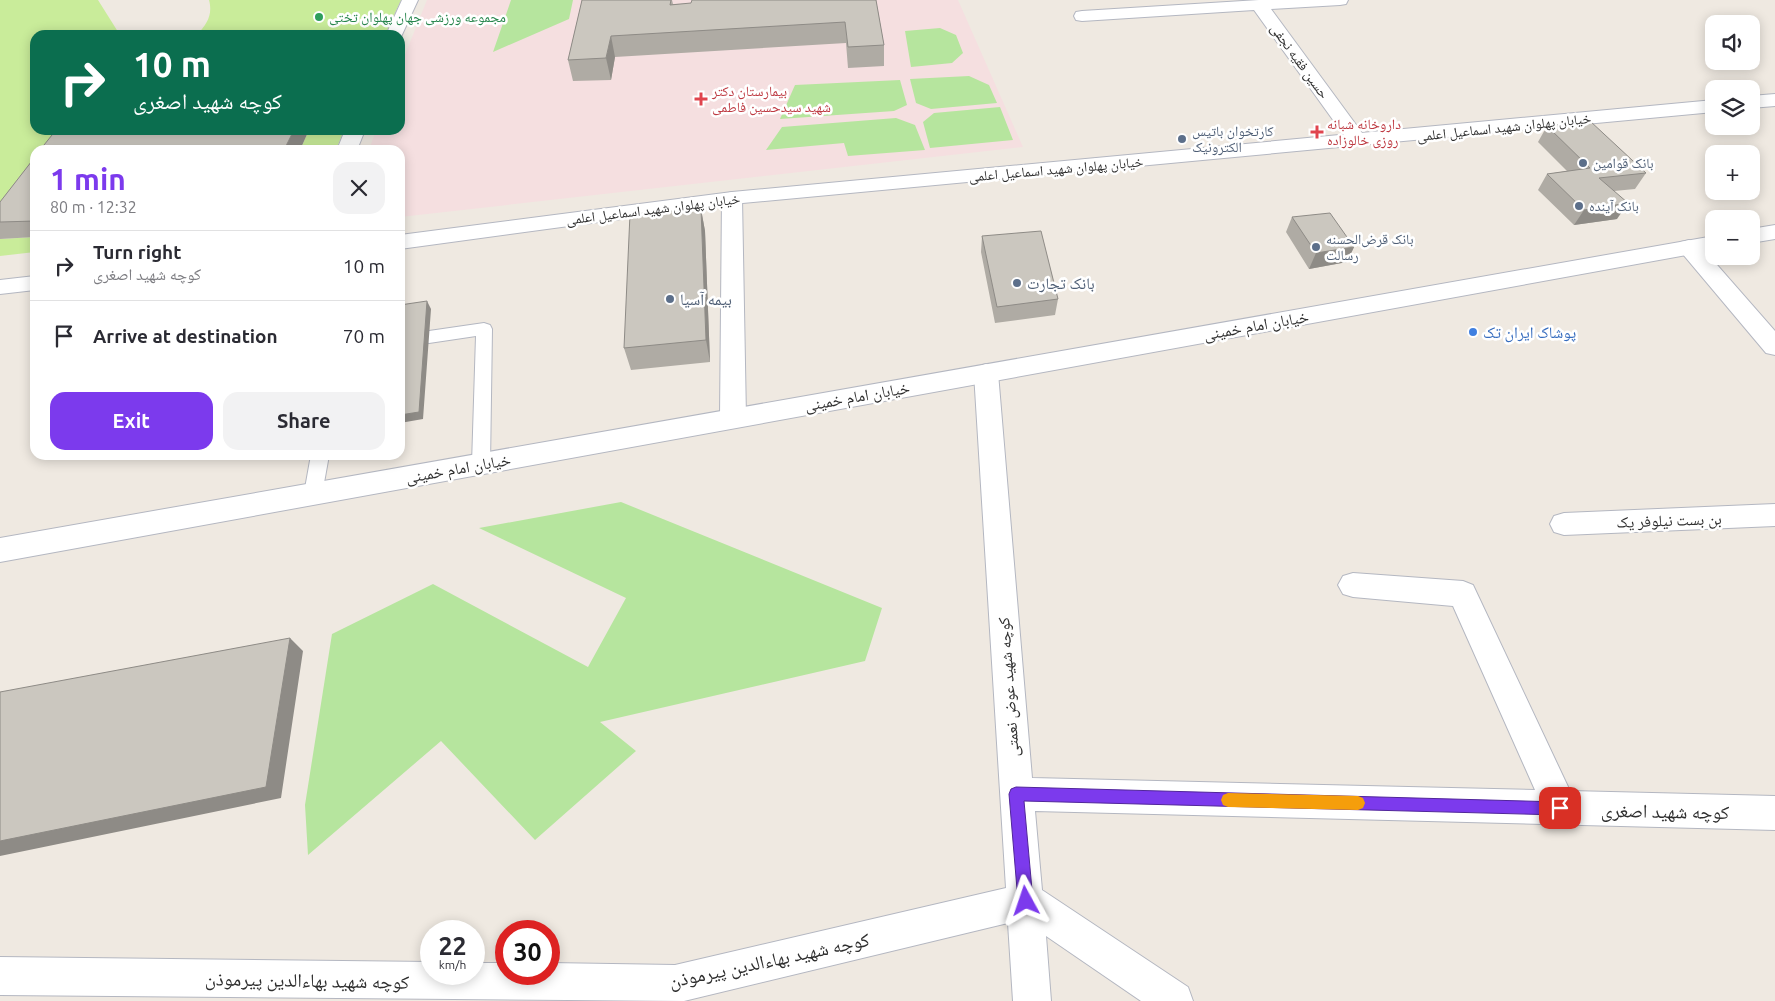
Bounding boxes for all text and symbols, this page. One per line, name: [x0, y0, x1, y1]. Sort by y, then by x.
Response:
place label: مجموعه ورزشی جهان پهلوان تختی: [329, 9, 506, 26]
marker: مجموعه ورزشی جهان پهلوان تختی: [313, 11, 325, 23]
map controls: [1705, 15, 1760, 265]
button: sound: [1705, 15, 1760, 70]
street label: حسین فقیه نجفی: [1267, 20, 1333, 102]
text: 10 m: [133, 44, 211, 84]
icon: right: [50, 50, 115, 115]
button: layers: [1705, 80, 1760, 135]
place label: بیمارستان دکتر شهید سیدحسین فاطمی: [711, 83, 831, 116]
text: کوچه شهید اصغری: [133, 88, 282, 113]
marker: بیمارستان دکتر شهید سیدحسین فاطمی: [694, 92, 708, 106]
street label: خیابان پهلوان شهید اسماعیل اعلمی: [1416, 110, 1592, 145]
place label: داروخانه شبانه روزی خالوزاده: [1327, 116, 1401, 149]
place label: کارتخوان باتیس الکترونیک: [1192, 123, 1274, 156]
marker: داروخانه شبانه روزی خالوزاده: [1311, 126, 1323, 138]
marker: کارتخوان باتیس الکترونیک: [1176, 133, 1188, 145]
button: +: [1705, 145, 1760, 200]
street label: خیابان پهلوان شهید اسماعیل اعلمی: [968, 153, 1144, 186]
place label: بانک قوامین: [1593, 155, 1654, 172]
marker: بانک قوامین: [1577, 157, 1589, 169]
text: 1 min: [50, 162, 126, 196]
button: close: [333, 162, 385, 214]
street label: خیابان پهلوان شهید اسماعیل اعلمی: [565, 190, 741, 229]
text: 80 m · 12:32: [50, 198, 137, 216]
place label: بانک آینده: [1589, 198, 1639, 214]
marker: بانک آینده: [1573, 200, 1585, 212]
button: −: [1705, 210, 1760, 265]
place label: بانک قرض‌الحسنه رسالت: [1326, 231, 1414, 264]
text: Turn right: [93, 241, 181, 263]
marker: بانک قرض‌الحسنه رسالت: [1310, 241, 1322, 253]
icon: right: [50, 252, 78, 280]
text: 10 m: [343, 255, 385, 277]
text: کوچه شهید اصغری: [93, 265, 201, 283]
place label: بانک تجارت: [1027, 274, 1095, 293]
marker: بانک تجارت: [1011, 277, 1023, 289]
place label: بیمه آسیا: [680, 290, 732, 308]
marker: بیمه آسیا: [664, 293, 676, 305]
street label: خیابان امام خمینی: [1202, 307, 1310, 345]
icon: arrive: [50, 322, 78, 350]
place label: پوشاک ایران تک: [1483, 323, 1577, 343]
text: Arrive at destination: [93, 325, 278, 347]
text: 70 m: [343, 325, 385, 347]
marker: پوشاک ایران تک: [1467, 326, 1479, 338]
street label: خیابان امام خمینی: [803, 378, 911, 416]
button: Exit: [50, 392, 213, 450]
button: Share: [223, 392, 385, 450]
street label: خیابان امام خمینی: [404, 450, 512, 488]
street label: بن بست نیلوفر یک: [1616, 509, 1722, 533]
street label: کوچه شهید عوض نعمتی: [994, 616, 1024, 757]
pin: [1539, 787, 1581, 829]
icon: arrive: [1546, 794, 1574, 822]
street label: کوچه شهید اصغری: [1601, 799, 1730, 824]
position arrow: [999, 874, 1051, 926]
speed limit sign: 30: [495, 920, 560, 985]
street label: کوچه شهید بهاءالدین پیرموذن: [667, 928, 872, 993]
text: 22: [438, 932, 467, 960]
text: km/h: [439, 958, 466, 971]
street label: کوچه شهید بهاءالدین پیرموذن: [205, 967, 410, 994]

